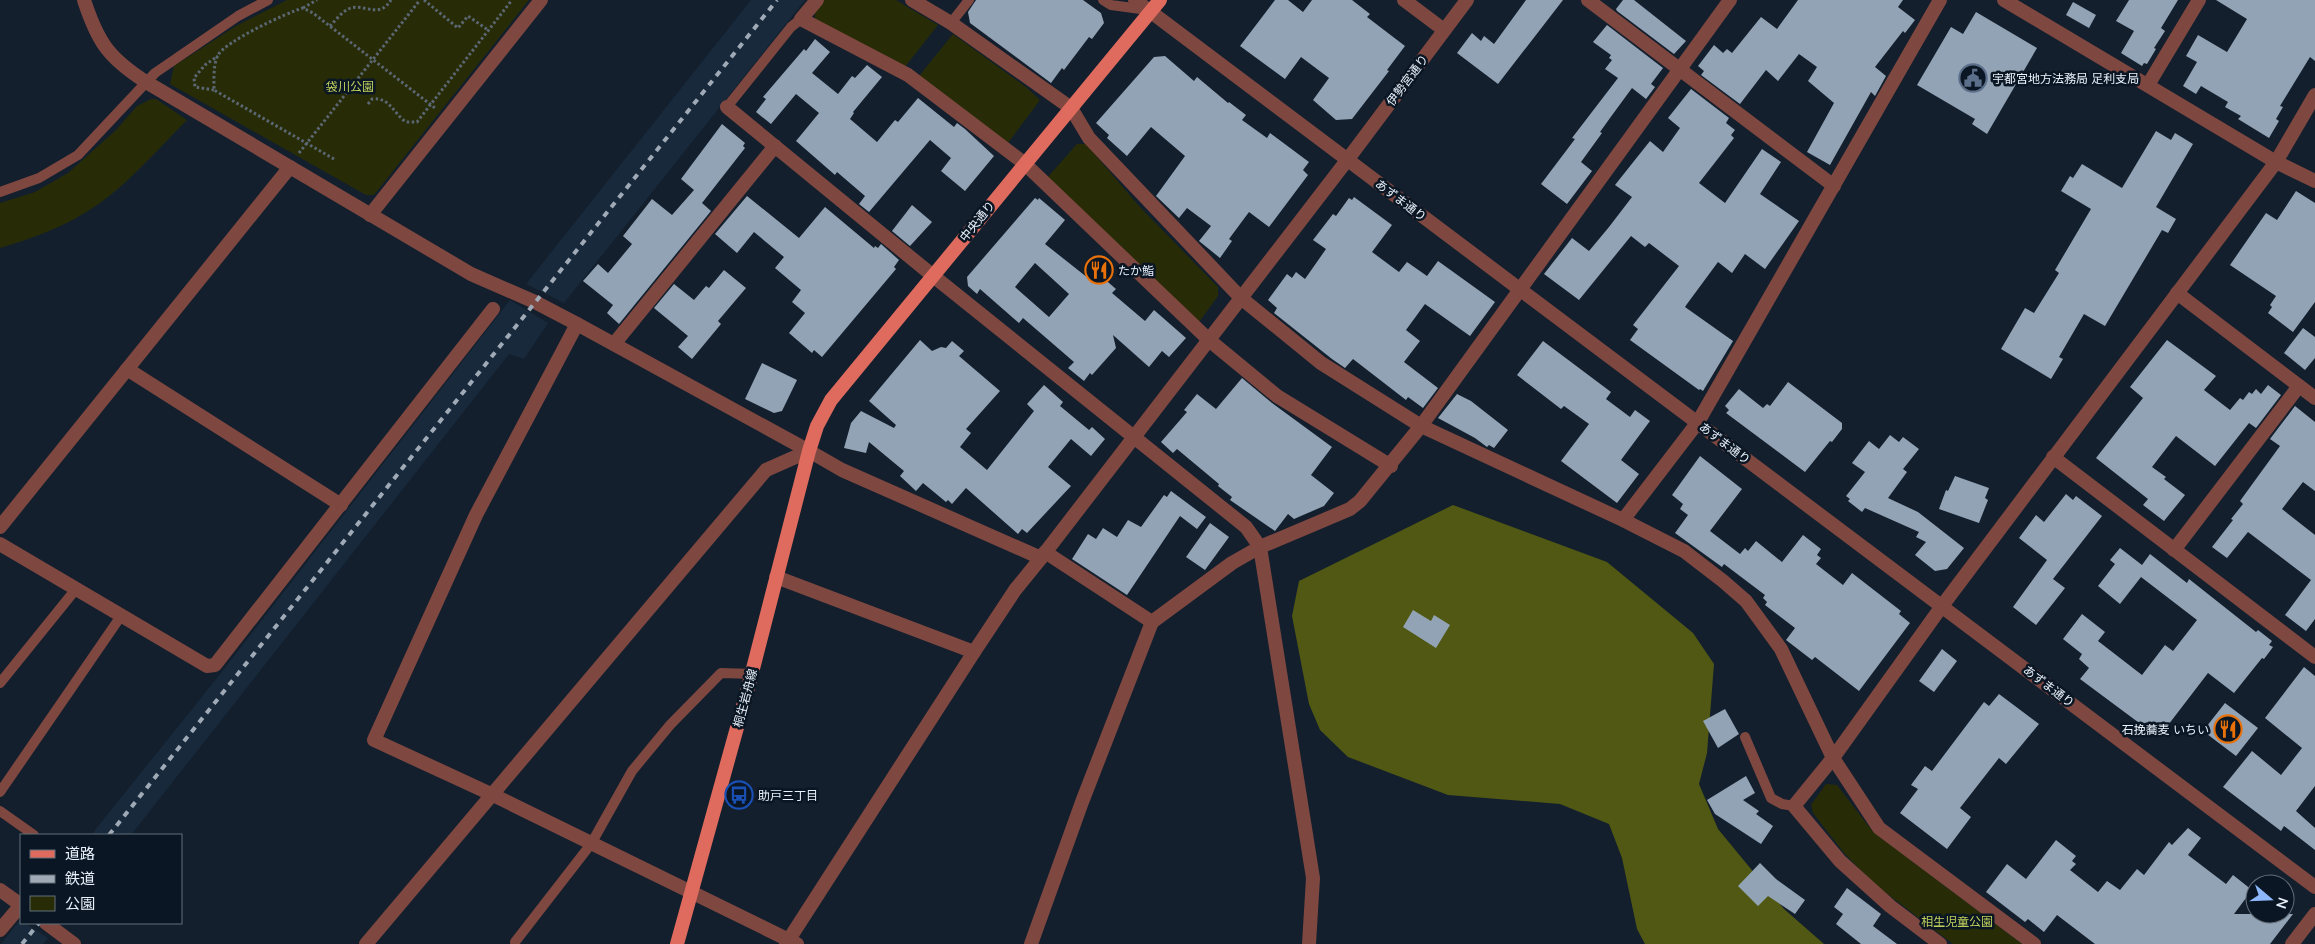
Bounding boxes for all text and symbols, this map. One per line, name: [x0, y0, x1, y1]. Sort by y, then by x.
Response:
street label: 伊勢宮通り: [1383, 52, 1431, 108]
public building icon: 宇都宮地方法務局 足利支局: [1958, 63, 1988, 93]
place label: 宇都宮地方法務局 足利支局: [1992, 71, 2139, 86]
park label: 袋川公園: [325, 79, 374, 94]
street label: あずま通り: [1373, 176, 1429, 224]
street label: 中央通り: [956, 198, 998, 244]
restaurant icon: たか鮨: [1084, 255, 1114, 285]
place label: たか鮨: [1118, 263, 1154, 278]
street label: あずま通り: [1697, 419, 1753, 467]
street label: あずま通り: [2021, 662, 2077, 710]
street label: 桐生岩舟線: [730, 667, 760, 729]
restaurant icon: 石挽蕎麦 いちい: [2213, 714, 2243, 744]
place label: 石挽蕎麦 いちい: [2122, 722, 2209, 737]
bus stop icon: 助戸三丁目: [724, 780, 754, 810]
place label: 助戸三丁目: [758, 788, 818, 803]
legend: [20, 834, 182, 924]
text: 道路: [65, 844, 95, 863]
text: 鉄道: [65, 869, 95, 888]
north arrow: [2245, 874, 2295, 924]
text: 公園: [65, 894, 95, 913]
text: N: [2272, 895, 2293, 911]
park label: 相生児童公園: [1921, 914, 1993, 929]

